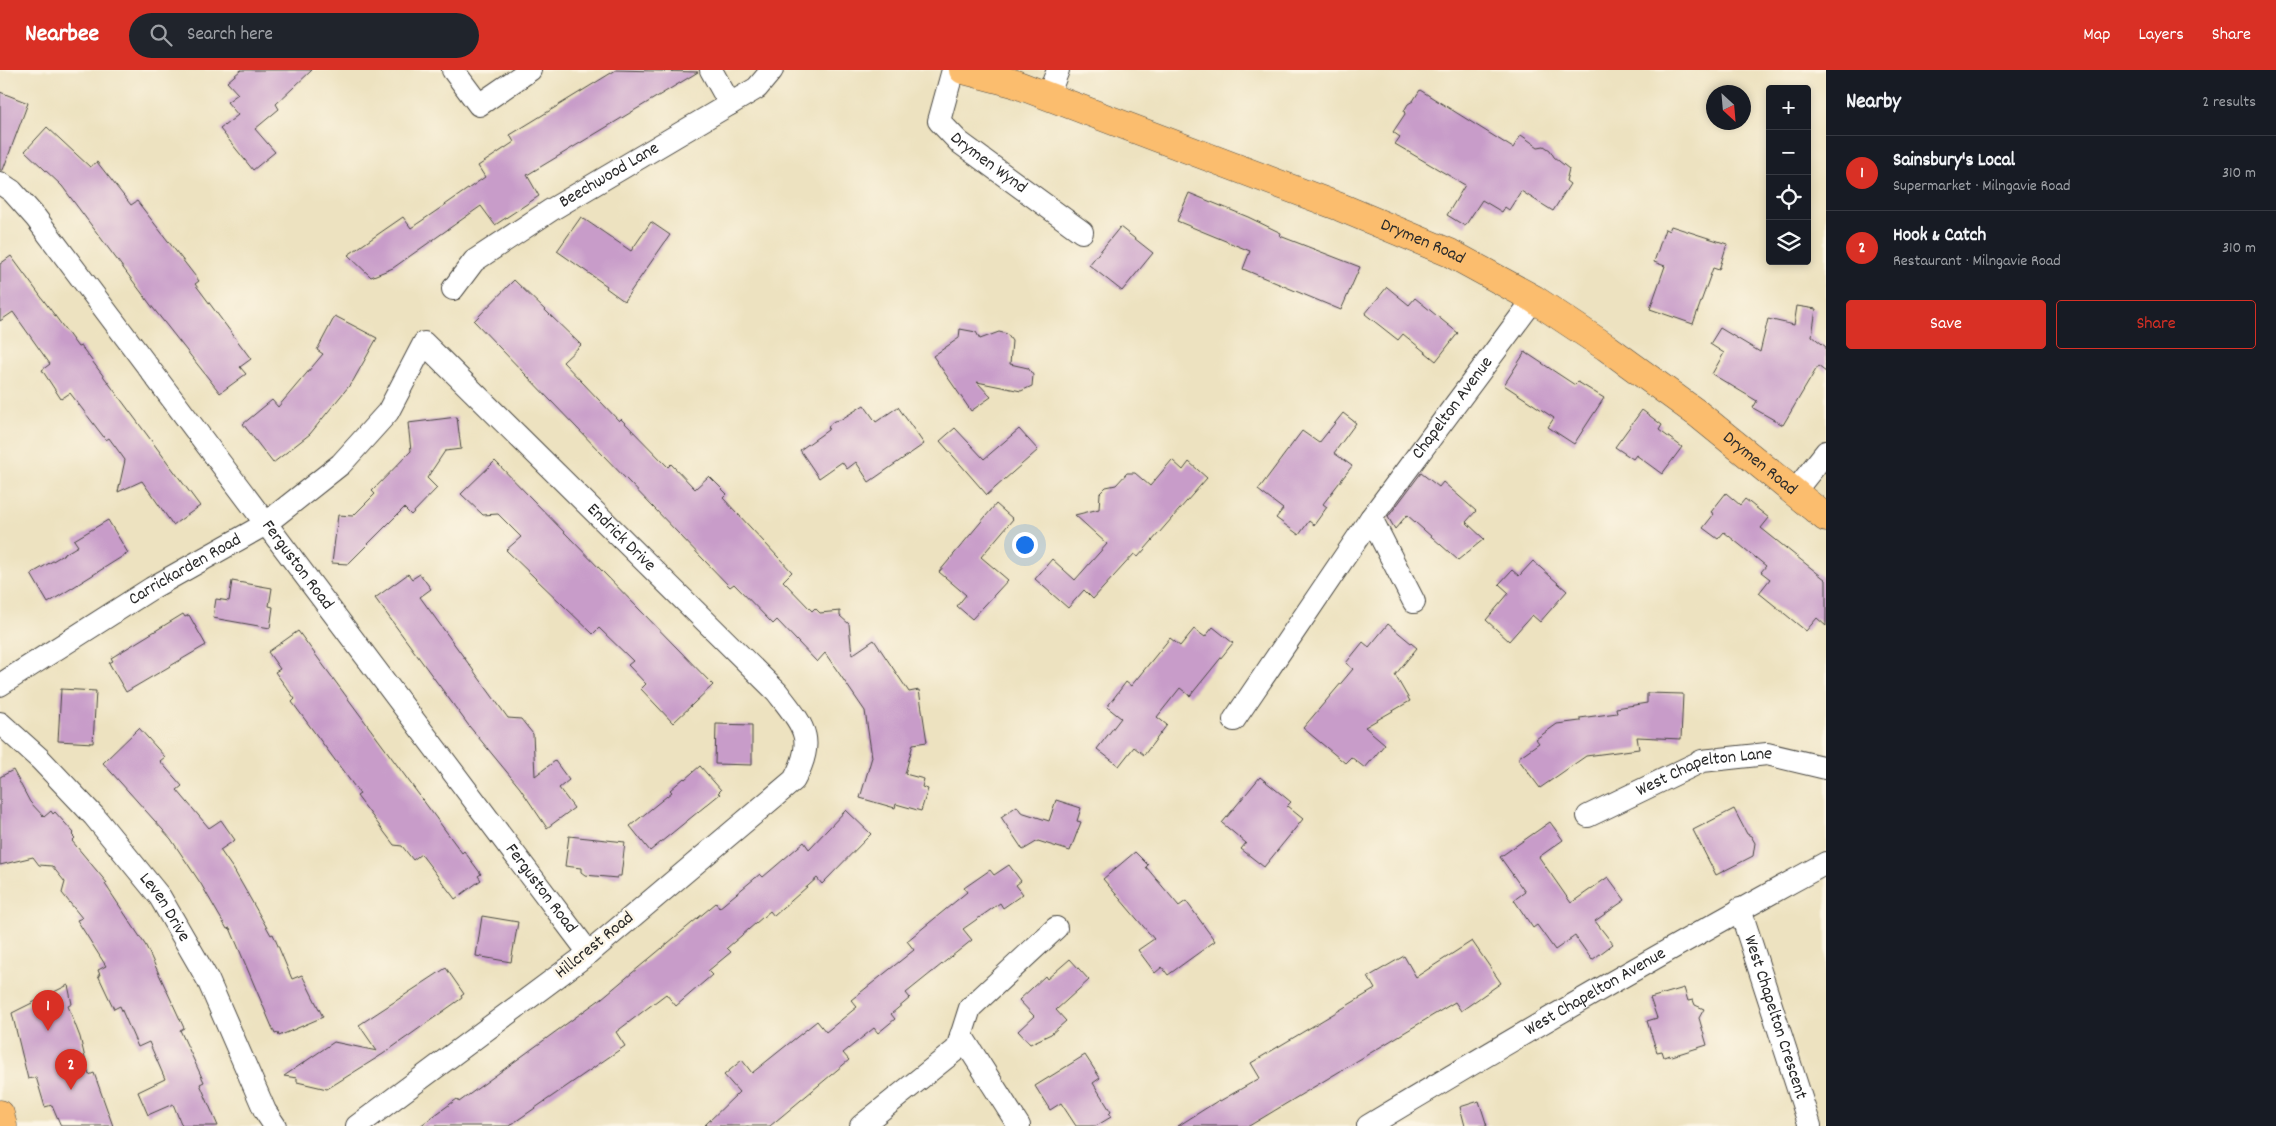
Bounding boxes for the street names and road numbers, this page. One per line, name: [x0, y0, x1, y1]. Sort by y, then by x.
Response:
street label: Drymen Wynd: [944, 127, 1032, 200]
street label: Beechwood Lane: [555, 136, 664, 215]
street label: Drymen Road: [1376, 213, 1469, 271]
street label: Chapelton Avenue: [1406, 351, 1499, 465]
street label: Drymen Road: [1717, 426, 1802, 502]
street label: Endrick Drive: [581, 498, 661, 578]
street label: Ferguston Road: [255, 515, 339, 615]
street label: Carrickarden Road: [124, 528, 246, 612]
street label: West Chapelton Lane: [1632, 741, 1775, 803]
street label: Ferguston Road: [499, 839, 583, 939]
street label: Leven Drive: [133, 868, 196, 947]
street label: Hillcrest Road: [550, 906, 640, 986]
street label: West Chapelton Crescent: [1737, 932, 1813, 1103]
street label: West Chapelton Avenue: [1520, 942, 1671, 1043]

